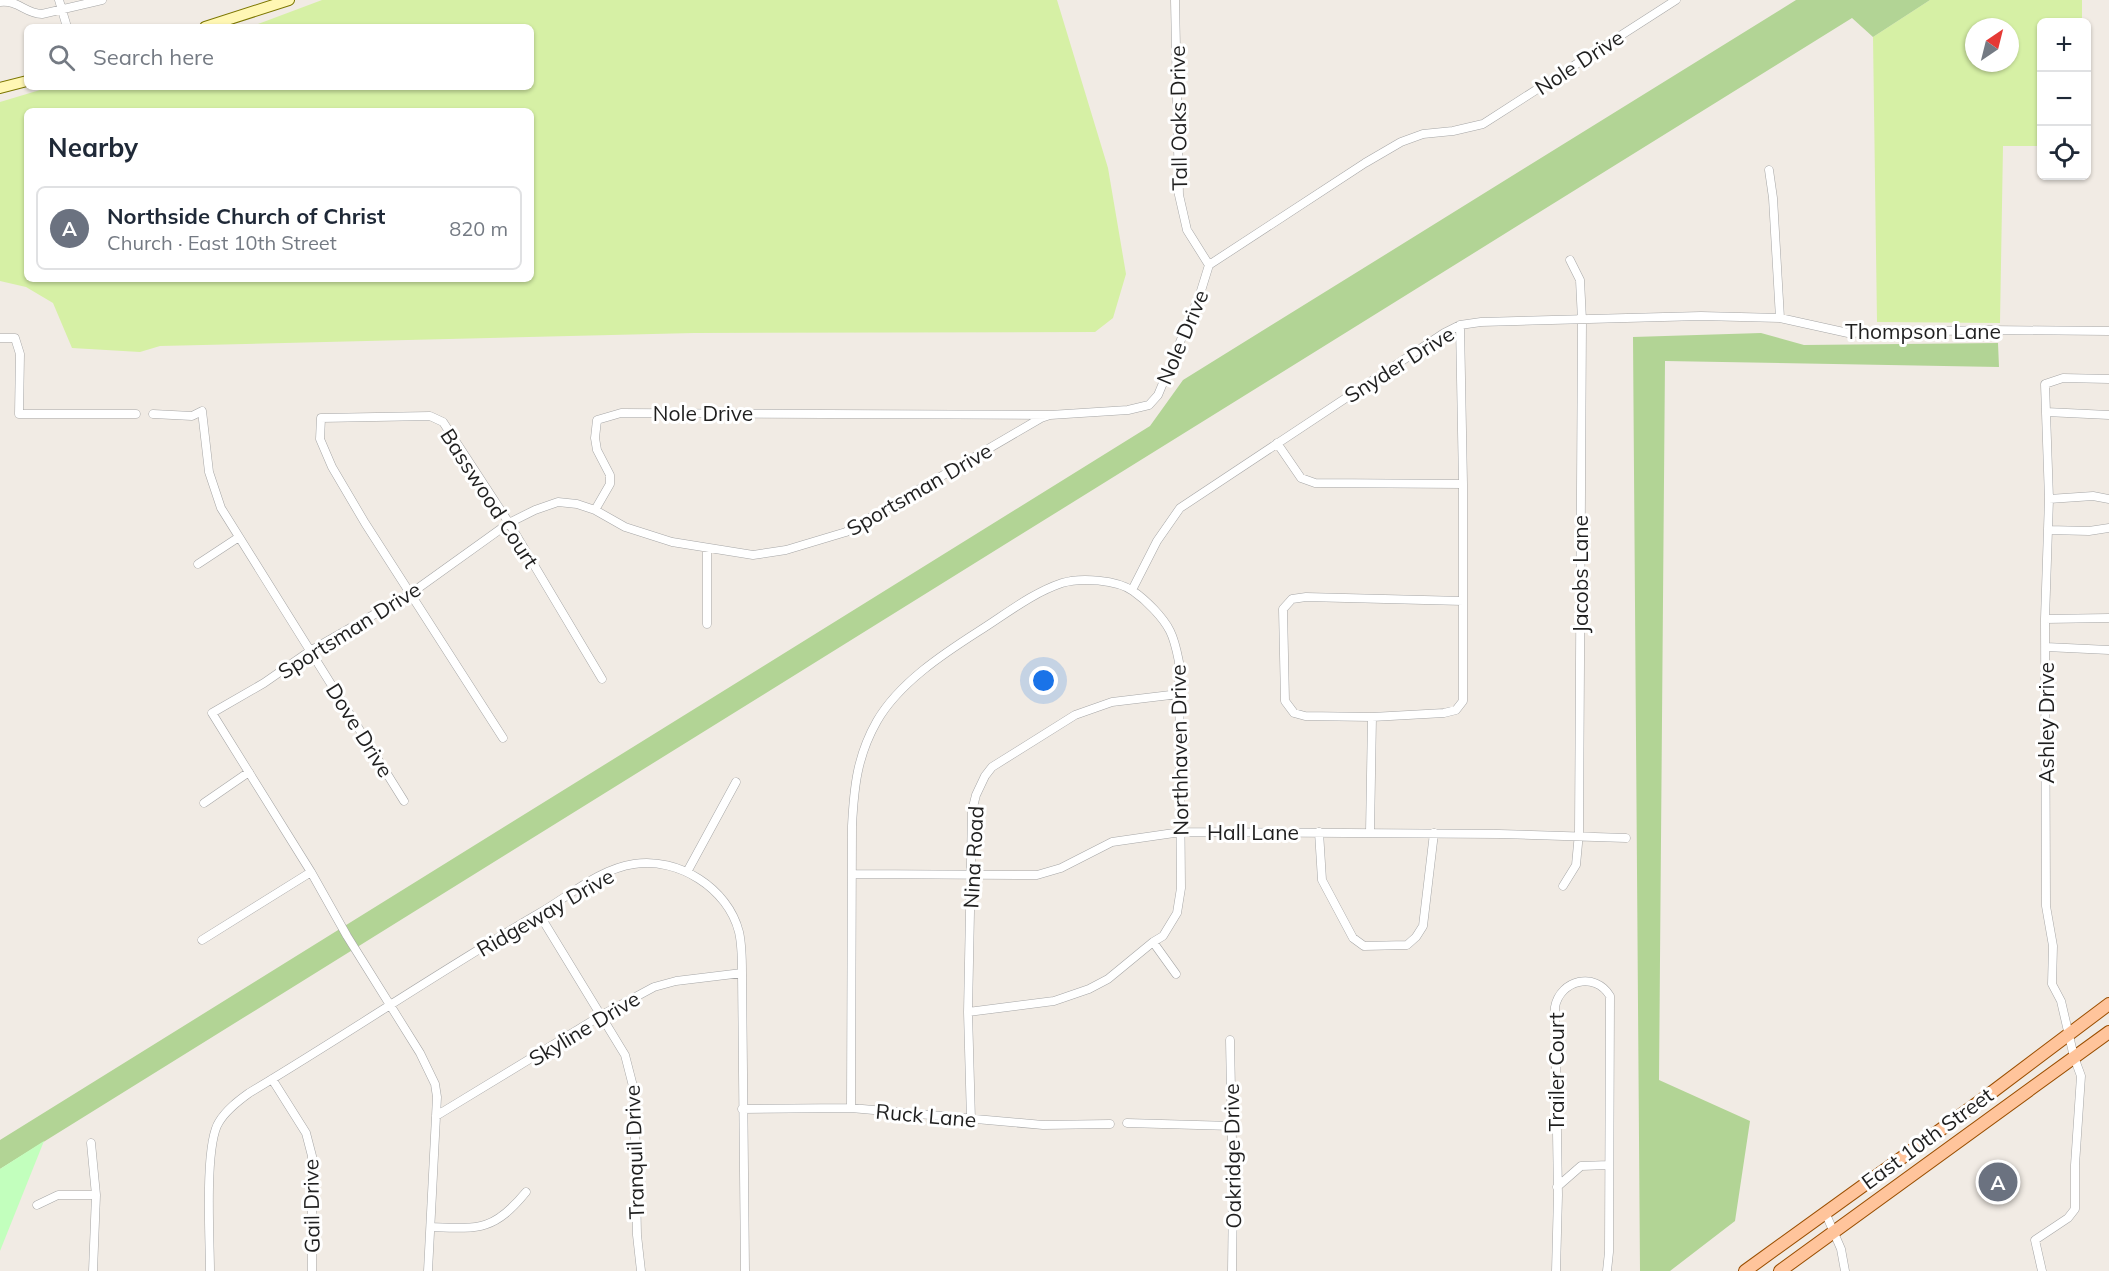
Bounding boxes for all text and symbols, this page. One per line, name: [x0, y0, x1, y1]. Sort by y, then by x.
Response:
north arrow: [1965, 18, 2019, 72]
map controls: [2037, 18, 2091, 180]
button: +: [2037, 18, 2091, 72]
search box: [24, 24, 534, 90]
street label: Nole Drive: [1530, 24, 1628, 100]
icon: search: [45, 41, 78, 74]
text: Search here: [93, 43, 214, 71]
street label: Tall Oaks Drive: [1164, 45, 1192, 191]
button: −: [2037, 72, 2091, 126]
button: locate: [2037, 126, 2091, 180]
text: Nearby: [48, 131, 138, 164]
text: Northside Church of Christ: [107, 202, 385, 230]
text: A: [62, 216, 77, 241]
text: 820 m: [449, 216, 508, 241]
text: Church · East 10th Street: [107, 230, 337, 255]
street label: Nole Drive: [1150, 286, 1214, 388]
street label: Thompson Lane: [1845, 318, 2001, 344]
street label: Snyder Drive: [1339, 320, 1459, 408]
street label: Nole Drive: [653, 400, 753, 426]
street label: Basswood Court: [435, 423, 545, 573]
street label: Sportsman Drive: [842, 437, 996, 541]
street label: Jacobs Lane: [1567, 515, 1593, 633]
street label: Sportsman Drive: [273, 576, 425, 684]
street label: Ashley Drive: [2033, 662, 2059, 784]
street label: Northhaven Drive: [1165, 664, 1193, 836]
your location: [1029, 666, 1058, 695]
street label: Dove Drive: [321, 678, 399, 782]
street label: Nina Road: [957, 805, 989, 909]
street label: Hall Lane: [1207, 819, 1299, 845]
street label: Ridgeway Drive: [472, 862, 618, 962]
street label: Skyline Drive: [524, 985, 644, 1071]
street label: Trailer Court: [1543, 1013, 1569, 1132]
street label: East 10th Street: [1856, 1082, 1998, 1194]
street label: Oakridge Drive: [1218, 1083, 1246, 1229]
street label: Tranquil Drive: [619, 1084, 649, 1220]
street label: Ruck Lane: [874, 1098, 978, 1132]
street label: Gail Drive: [297, 1159, 325, 1253]
pin: A: [1978, 1160, 2018, 1204]

